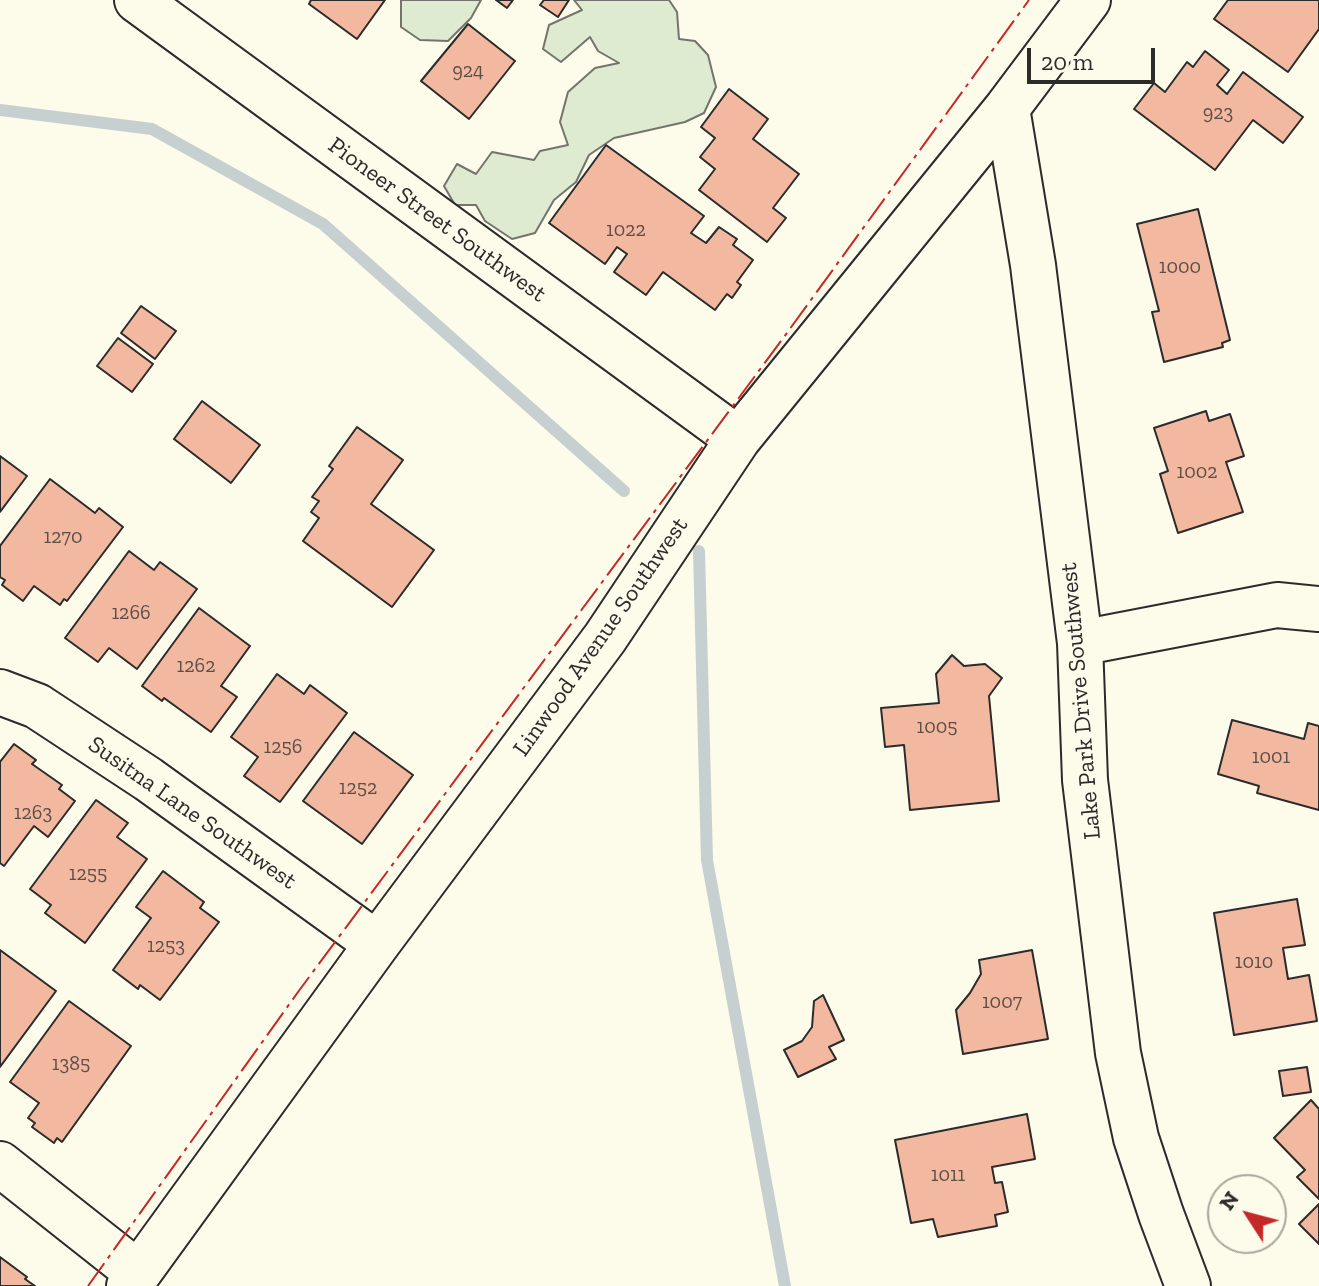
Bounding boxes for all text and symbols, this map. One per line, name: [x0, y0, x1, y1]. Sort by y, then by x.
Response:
scale bar: [1031, 32, 1159, 82]
text: 20 m: [1041, 47, 1093, 76]
house number: 924: [452, 59, 484, 83]
house number: 923: [1203, 101, 1233, 125]
street label: Pioneer Street Southwest: [322, 131, 552, 309]
house number: 1022: [606, 218, 646, 242]
house number: 1000: [1159, 255, 1201, 279]
house number: 1002: [1176, 460, 1218, 484]
street label: Linwood Avenue Southwest: [507, 512, 695, 762]
house number: 1270: [44, 525, 82, 549]
street label: Lake Park Drive Southwest: [1055, 561, 1107, 841]
house number: 1266: [111, 601, 151, 625]
house number: 1262: [177, 654, 215, 678]
house number: 1005: [917, 715, 957, 739]
street label: Susitna Lane Southwest: [82, 730, 302, 896]
house number: 1256: [264, 735, 302, 759]
house number: 1001: [1252, 745, 1290, 769]
house number: 1252: [339, 776, 377, 800]
house number: 1263: [14, 801, 52, 825]
house number: 1255: [69, 862, 107, 886]
house number: 1253: [147, 934, 185, 958]
house number: 1010: [1235, 950, 1273, 974]
house number: 1007: [982, 990, 1022, 1014]
house number: 1385: [52, 1052, 90, 1076]
house number: 1011: [931, 1163, 965, 1187]
north arrow: [1207, 1174, 1287, 1254]
text: N: [1213, 1186, 1245, 1215]

